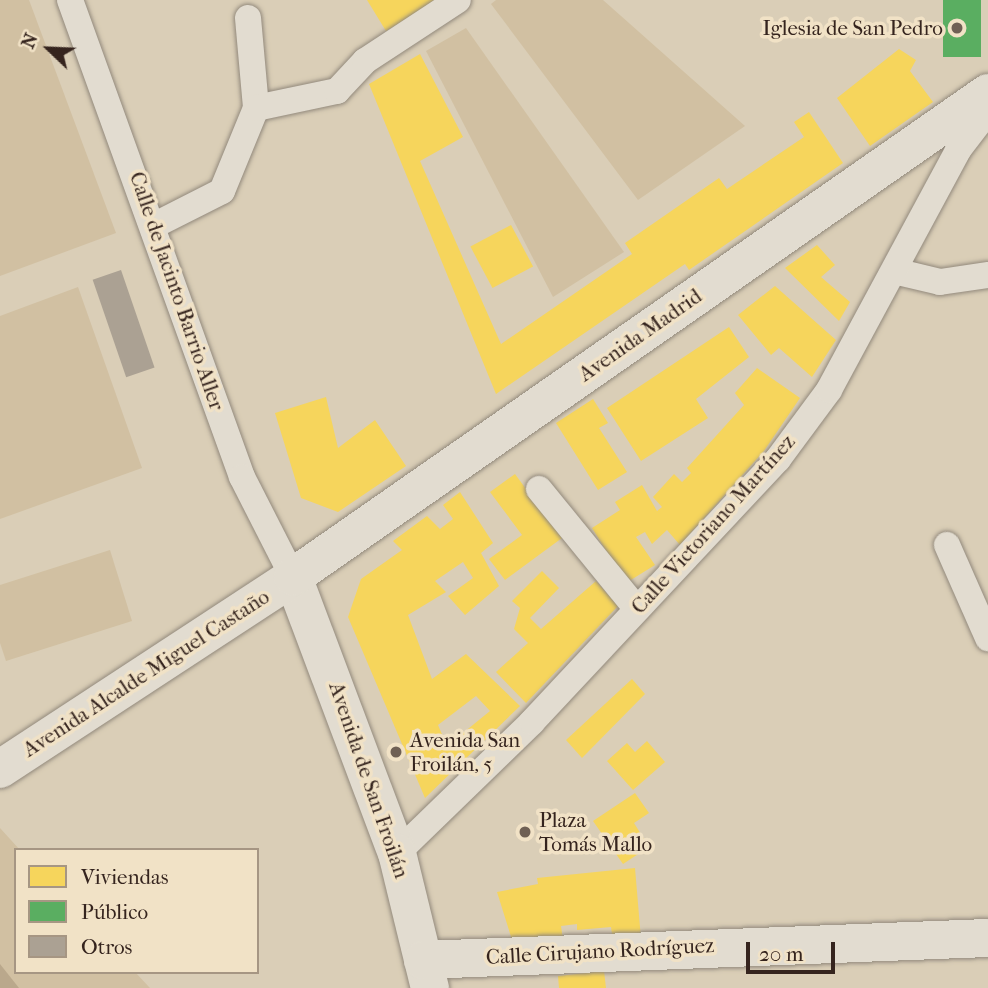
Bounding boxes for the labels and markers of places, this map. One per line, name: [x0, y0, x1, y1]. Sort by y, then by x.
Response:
place label: Iglesia de San Pedro: [762, 15, 943, 41]
marker: Iglesia de San Pedro: [949, 20, 965, 36]
place label: Avenida San Froilán, 5: [410, 727, 520, 777]
marker: Avenida San Froilán, 5: [388, 744, 404, 760]
place label: Plaza Tomás Mallo: [539, 807, 652, 857]
marker: Plaza Tomás Mallo: [517, 824, 533, 840]

